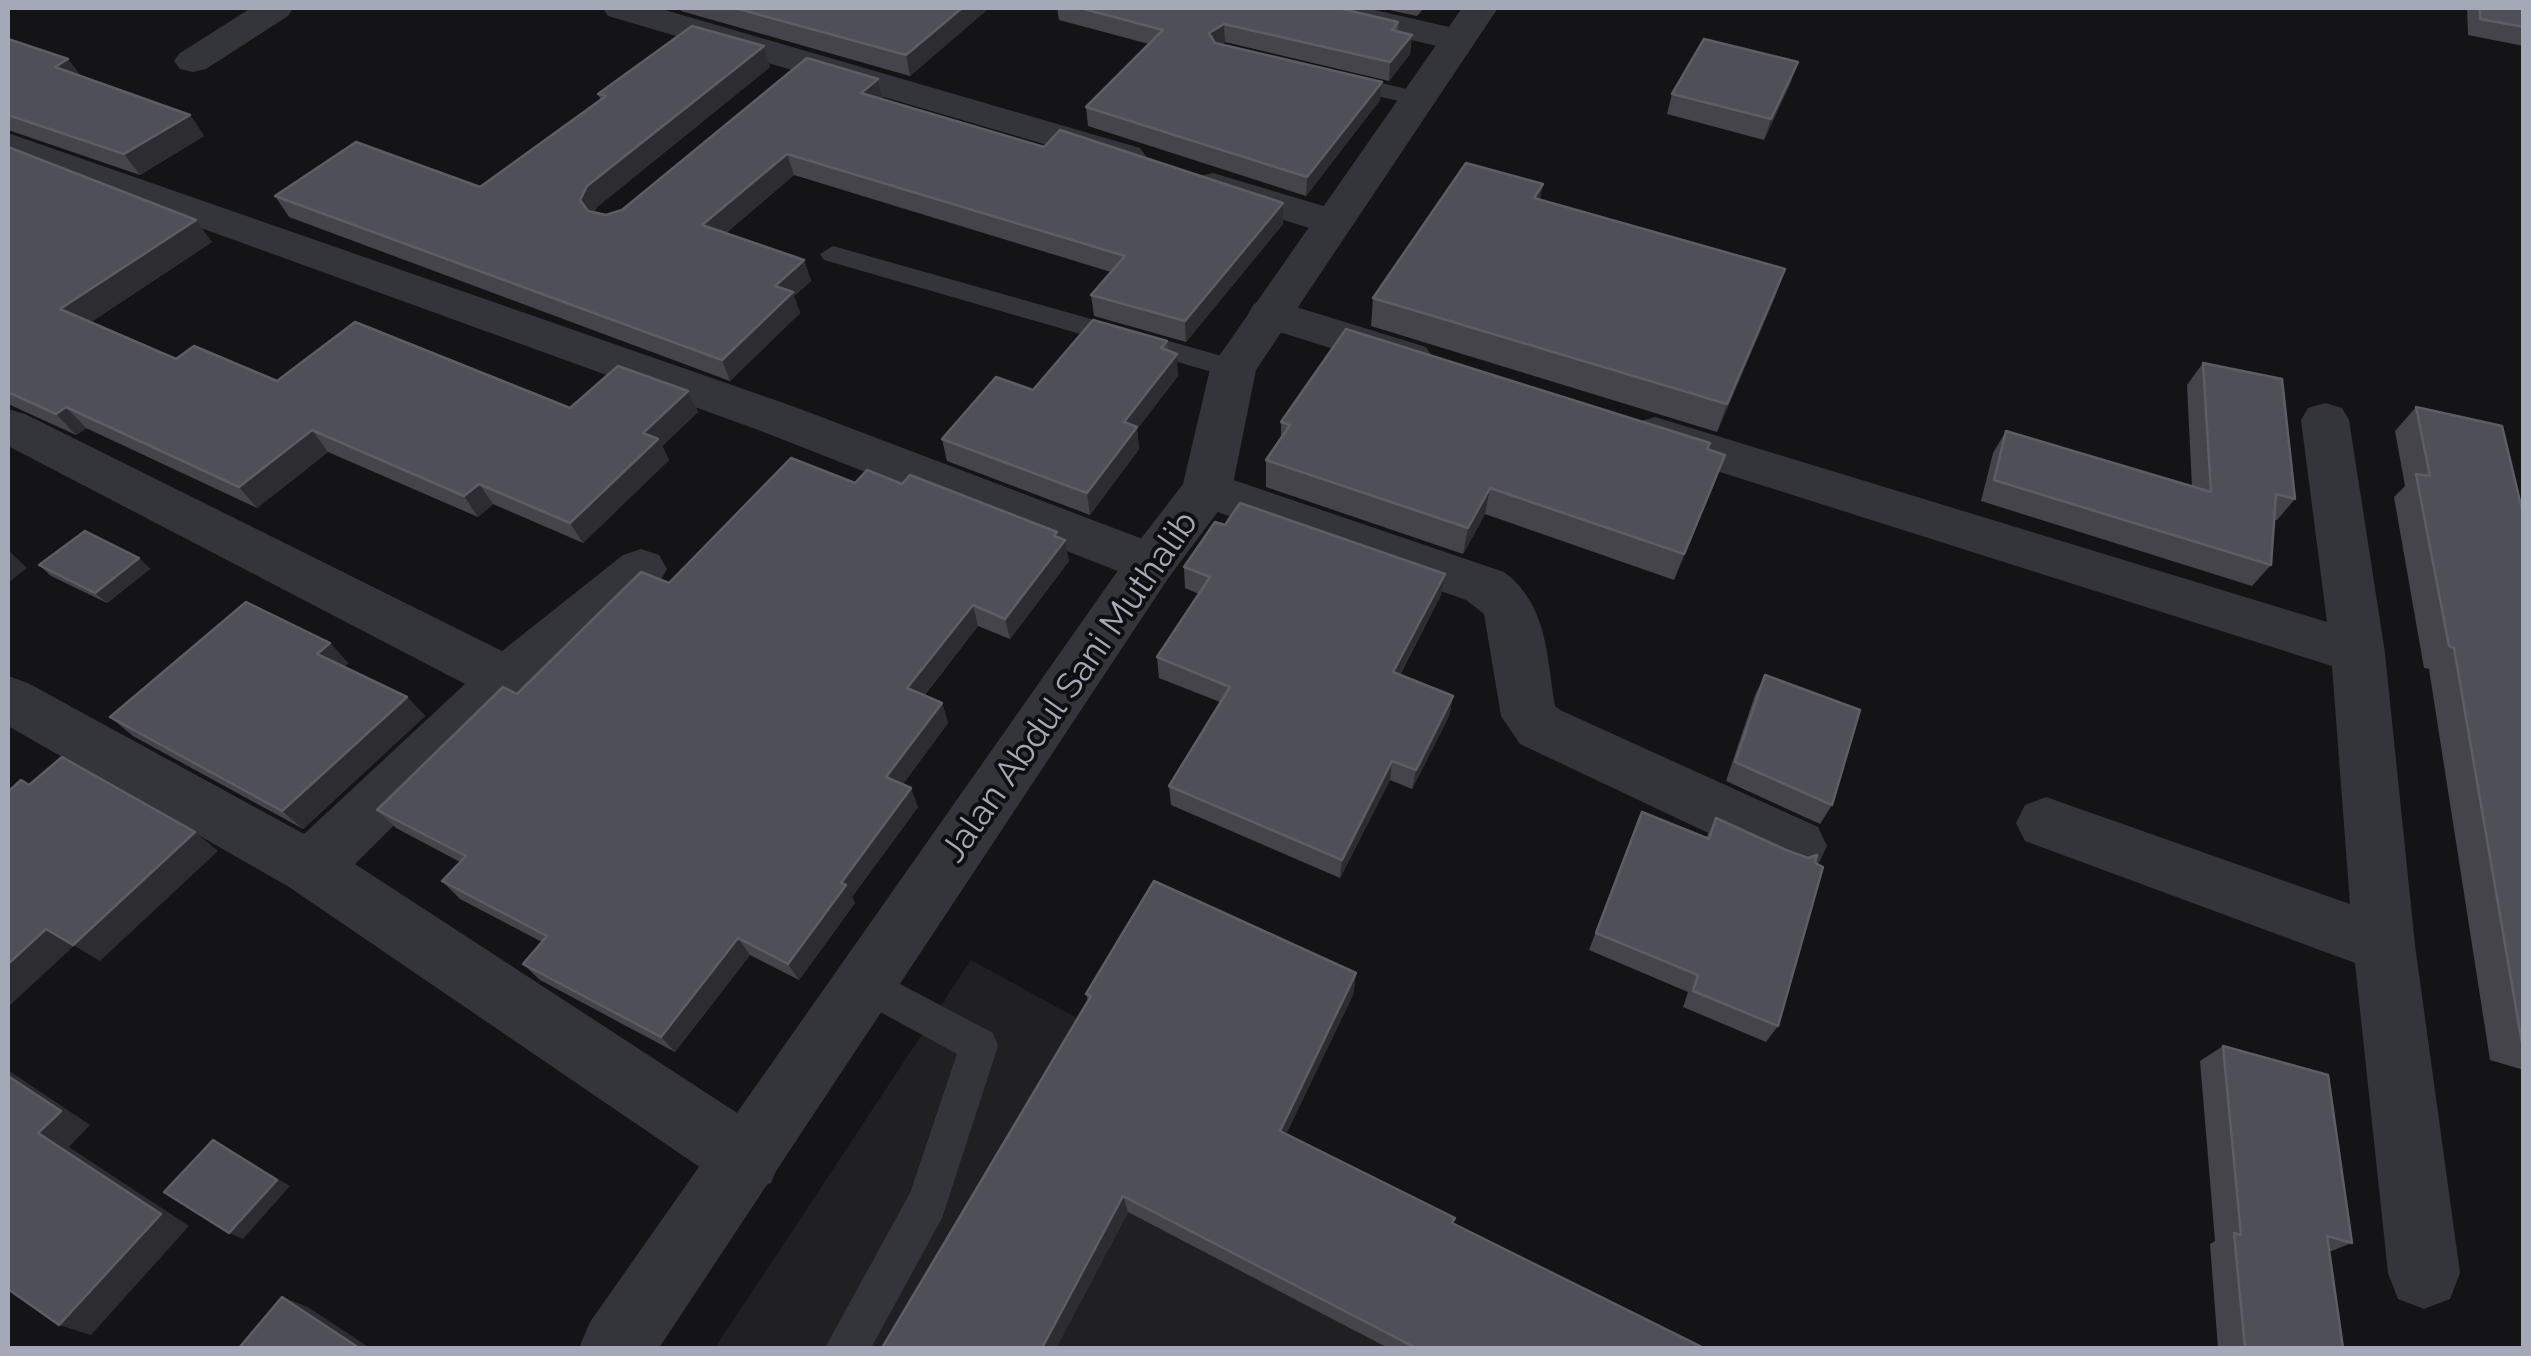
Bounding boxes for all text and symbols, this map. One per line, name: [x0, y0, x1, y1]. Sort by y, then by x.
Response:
street label: Jalan Abdul Sani Muthalib: [933, 504, 1207, 870]

